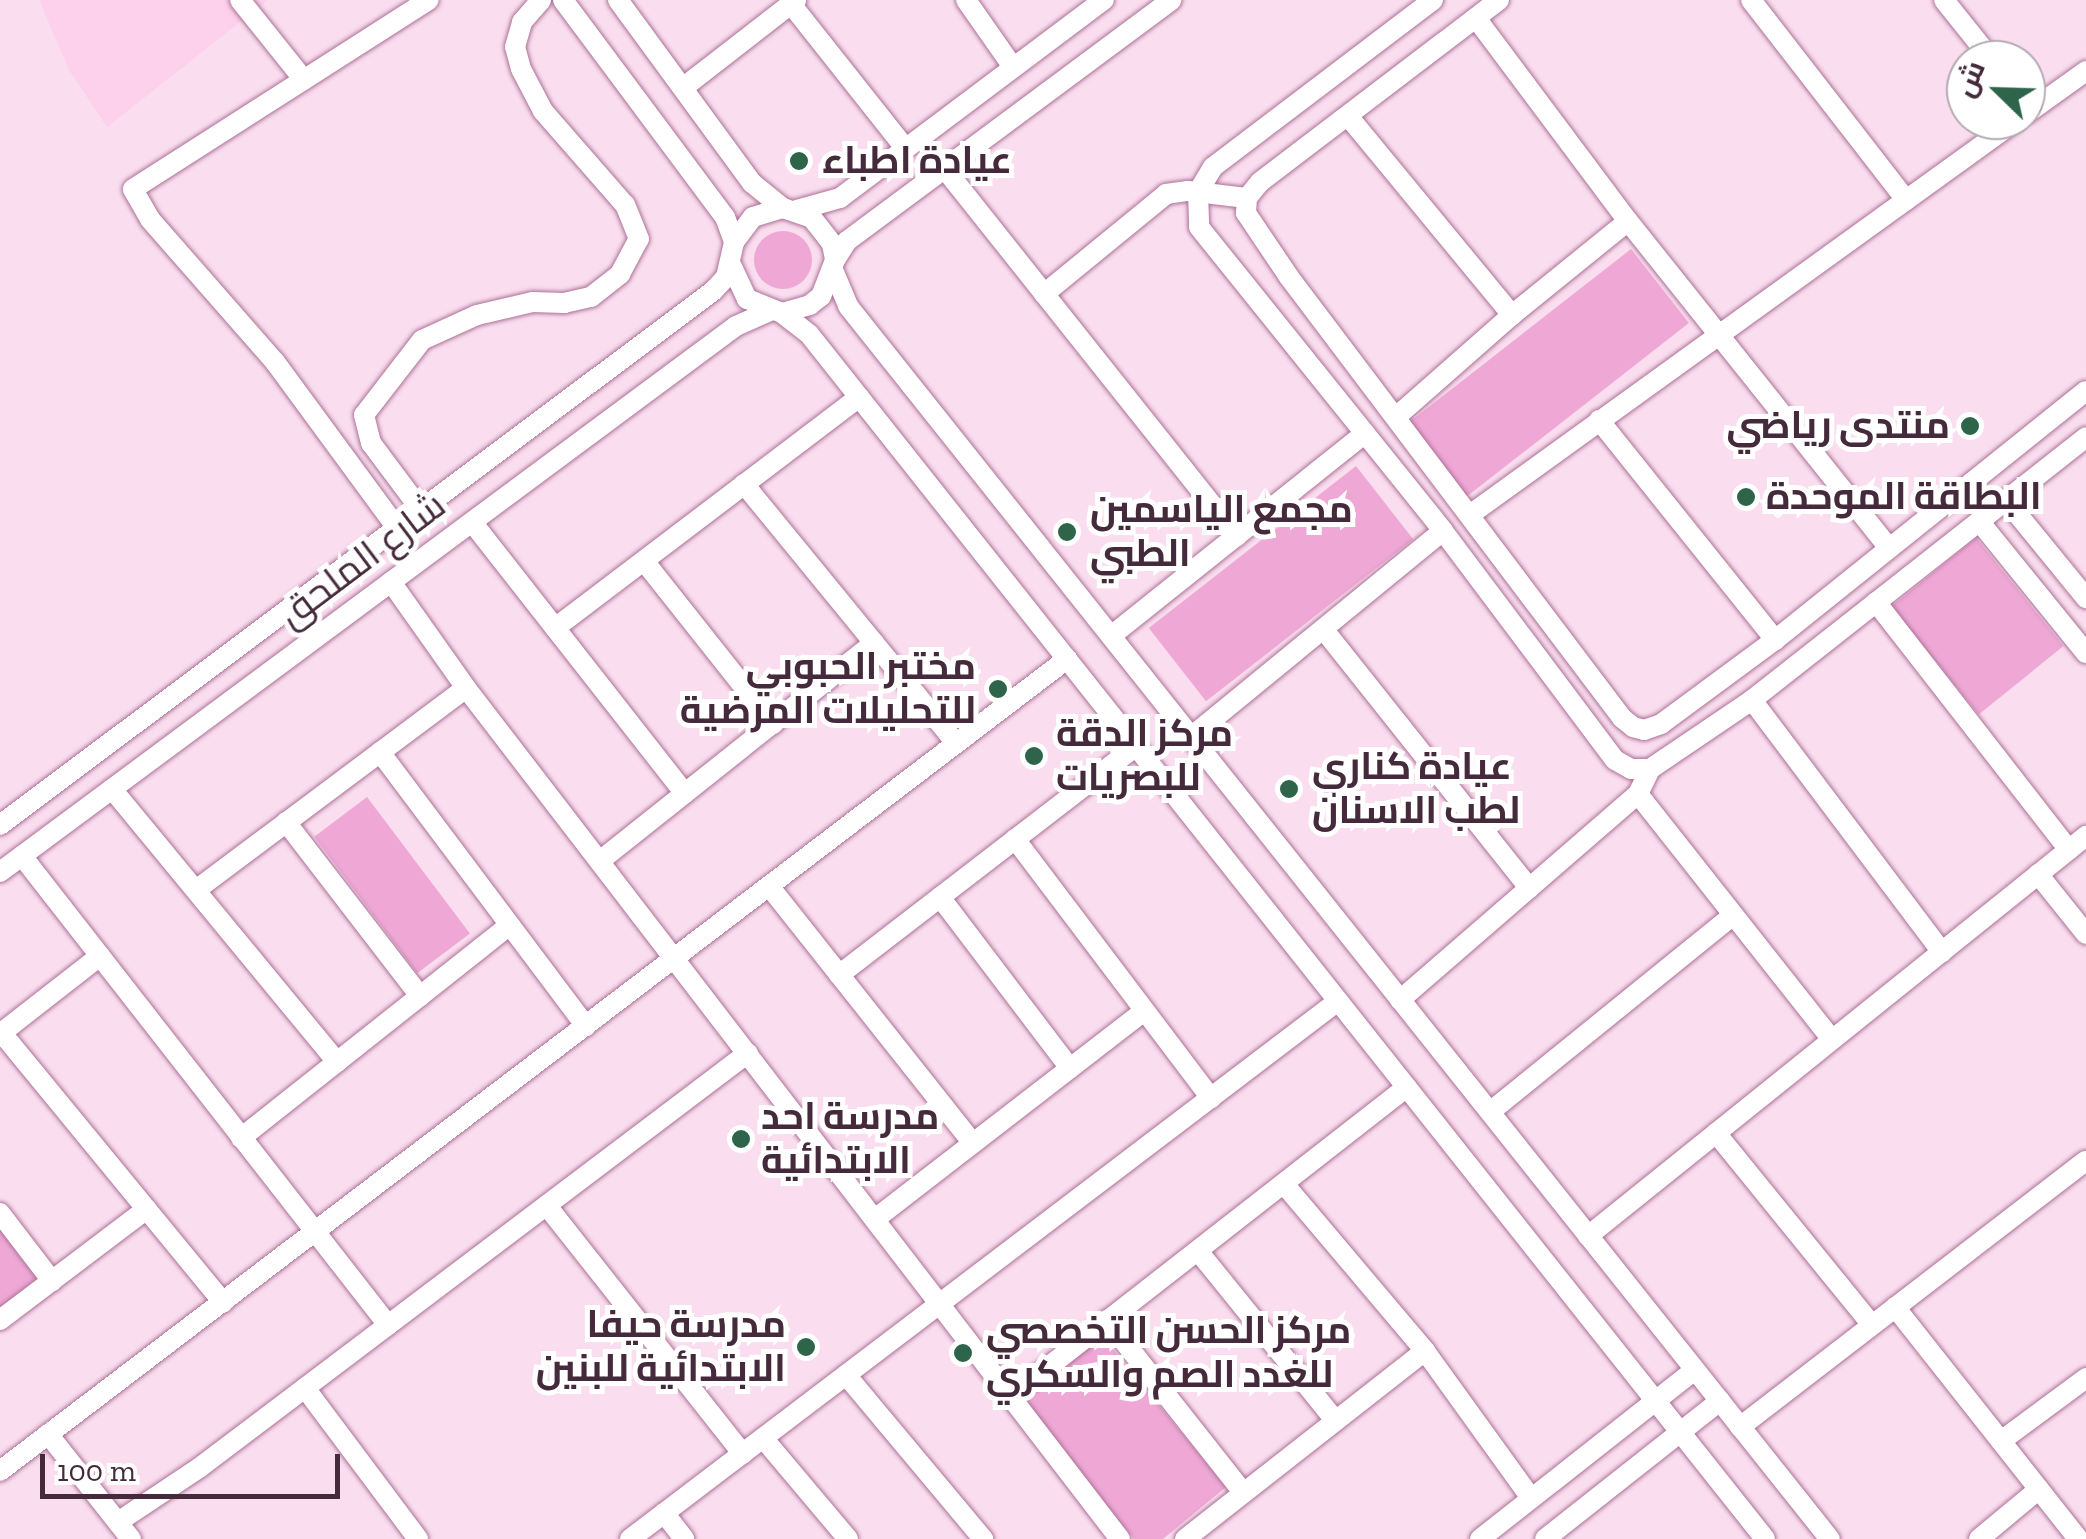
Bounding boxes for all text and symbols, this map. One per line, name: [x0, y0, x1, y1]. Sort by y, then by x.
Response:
north arrow: [1946, 40, 2046, 140]
text: ش: [1948, 56, 1992, 102]
place label: عيادة اطباء: [822, 138, 1012, 184]
marker: عيادة اطباء: [786, 148, 812, 174]
place label: منتدى رياضي: [1726, 403, 1950, 449]
marker: منتدى رياضي: [1959, 415, 1981, 437]
place label: البطاقة الموحدة: [1766, 474, 2042, 520]
street label: شارع الملحق: [270, 482, 454, 638]
marker: البطاقة الموحدة: [1735, 486, 1757, 508]
place label: مجمع الياسمين الطبي: [1090, 487, 1353, 576]
marker: مجمع الياسمين الطبي: [1054, 519, 1080, 545]
place label: مختبر الحبوبي للتحليلات المرضية: [680, 644, 976, 734]
marker: مختبر الحبوبي للتحليلات المرضية: [985, 676, 1011, 702]
place label: مركز الدقة للبصريات: [1056, 711, 1233, 801]
marker: مركز الدقة للبصريات: [1021, 743, 1047, 769]
place label: عيادة كناري لطب الاسنان: [1312, 744, 1520, 834]
marker: عيادة كناري لطب الاسنان: [1276, 776, 1302, 802]
place label: مدرسة احد الابتدائية: [761, 1094, 939, 1184]
marker: مدرسة احد الابتدائية: [730, 1128, 752, 1150]
place label: مدرسة حيفا الابتدائية للبنين: [536, 1302, 786, 1392]
place label: مركز الحسن التخصصي للغدد الصم والسكري: [986, 1308, 1351, 1398]
marker: مدرسة حيفا الابتدائية للبنين: [795, 1336, 817, 1358]
marker: مركز الحسن التخصصي للغدد الصم والسكري: [950, 1340, 976, 1366]
scale bar: [45, 1434, 345, 1496]
text: 100 m: [57, 1453, 136, 1489]

